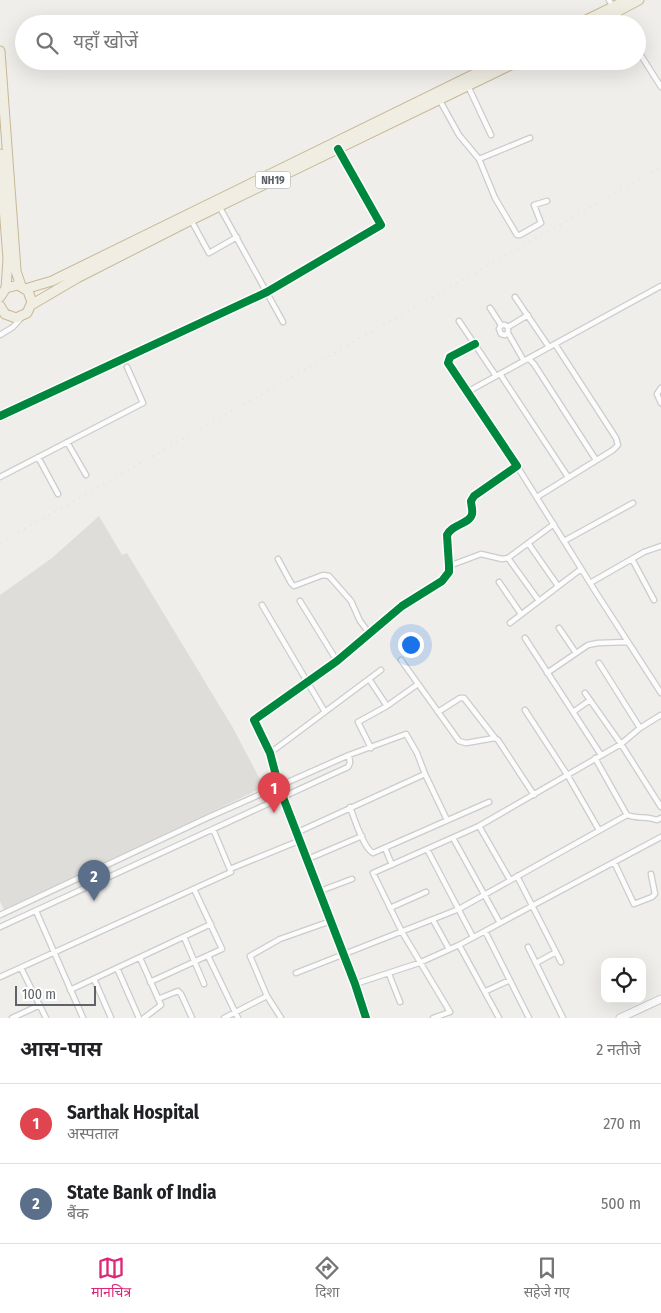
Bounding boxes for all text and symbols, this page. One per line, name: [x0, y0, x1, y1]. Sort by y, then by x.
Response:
search box: [15, 15, 646, 70]
icon: search: [33, 29, 61, 57]
text: यहाँ खोजें: [73, 30, 138, 53]
road number: NH19: [256, 172, 290, 188]
your location: [398, 632, 424, 658]
pin: 1: [258, 772, 290, 813]
pin: 2: [78, 860, 110, 901]
map controls: [601, 958, 646, 1003]
button: locate: [601, 958, 646, 1003]
scale bar: [15, 983, 96, 1006]
text: 100 m: [22, 986, 56, 1003]
text: आस-पास: [20, 1036, 102, 1062]
text: 2 नतीजे: [596, 1040, 641, 1059]
text: Sarthak Hospital: [67, 1101, 199, 1124]
text: 1: [33, 1114, 39, 1133]
text: 270 m: [603, 1114, 641, 1133]
text: अस्पताल: [67, 1124, 119, 1143]
text: State Bank of India: [67, 1181, 217, 1204]
text: 2: [32, 1194, 40, 1213]
text: 500 m: [601, 1194, 641, 1213]
text: बैंक: [67, 1204, 88, 1223]
tab: मानचित्र: [91, 1254, 131, 1303]
tab: दिशा: [313, 1254, 341, 1303]
tab: सहेजे गए: [524, 1254, 570, 1303]

